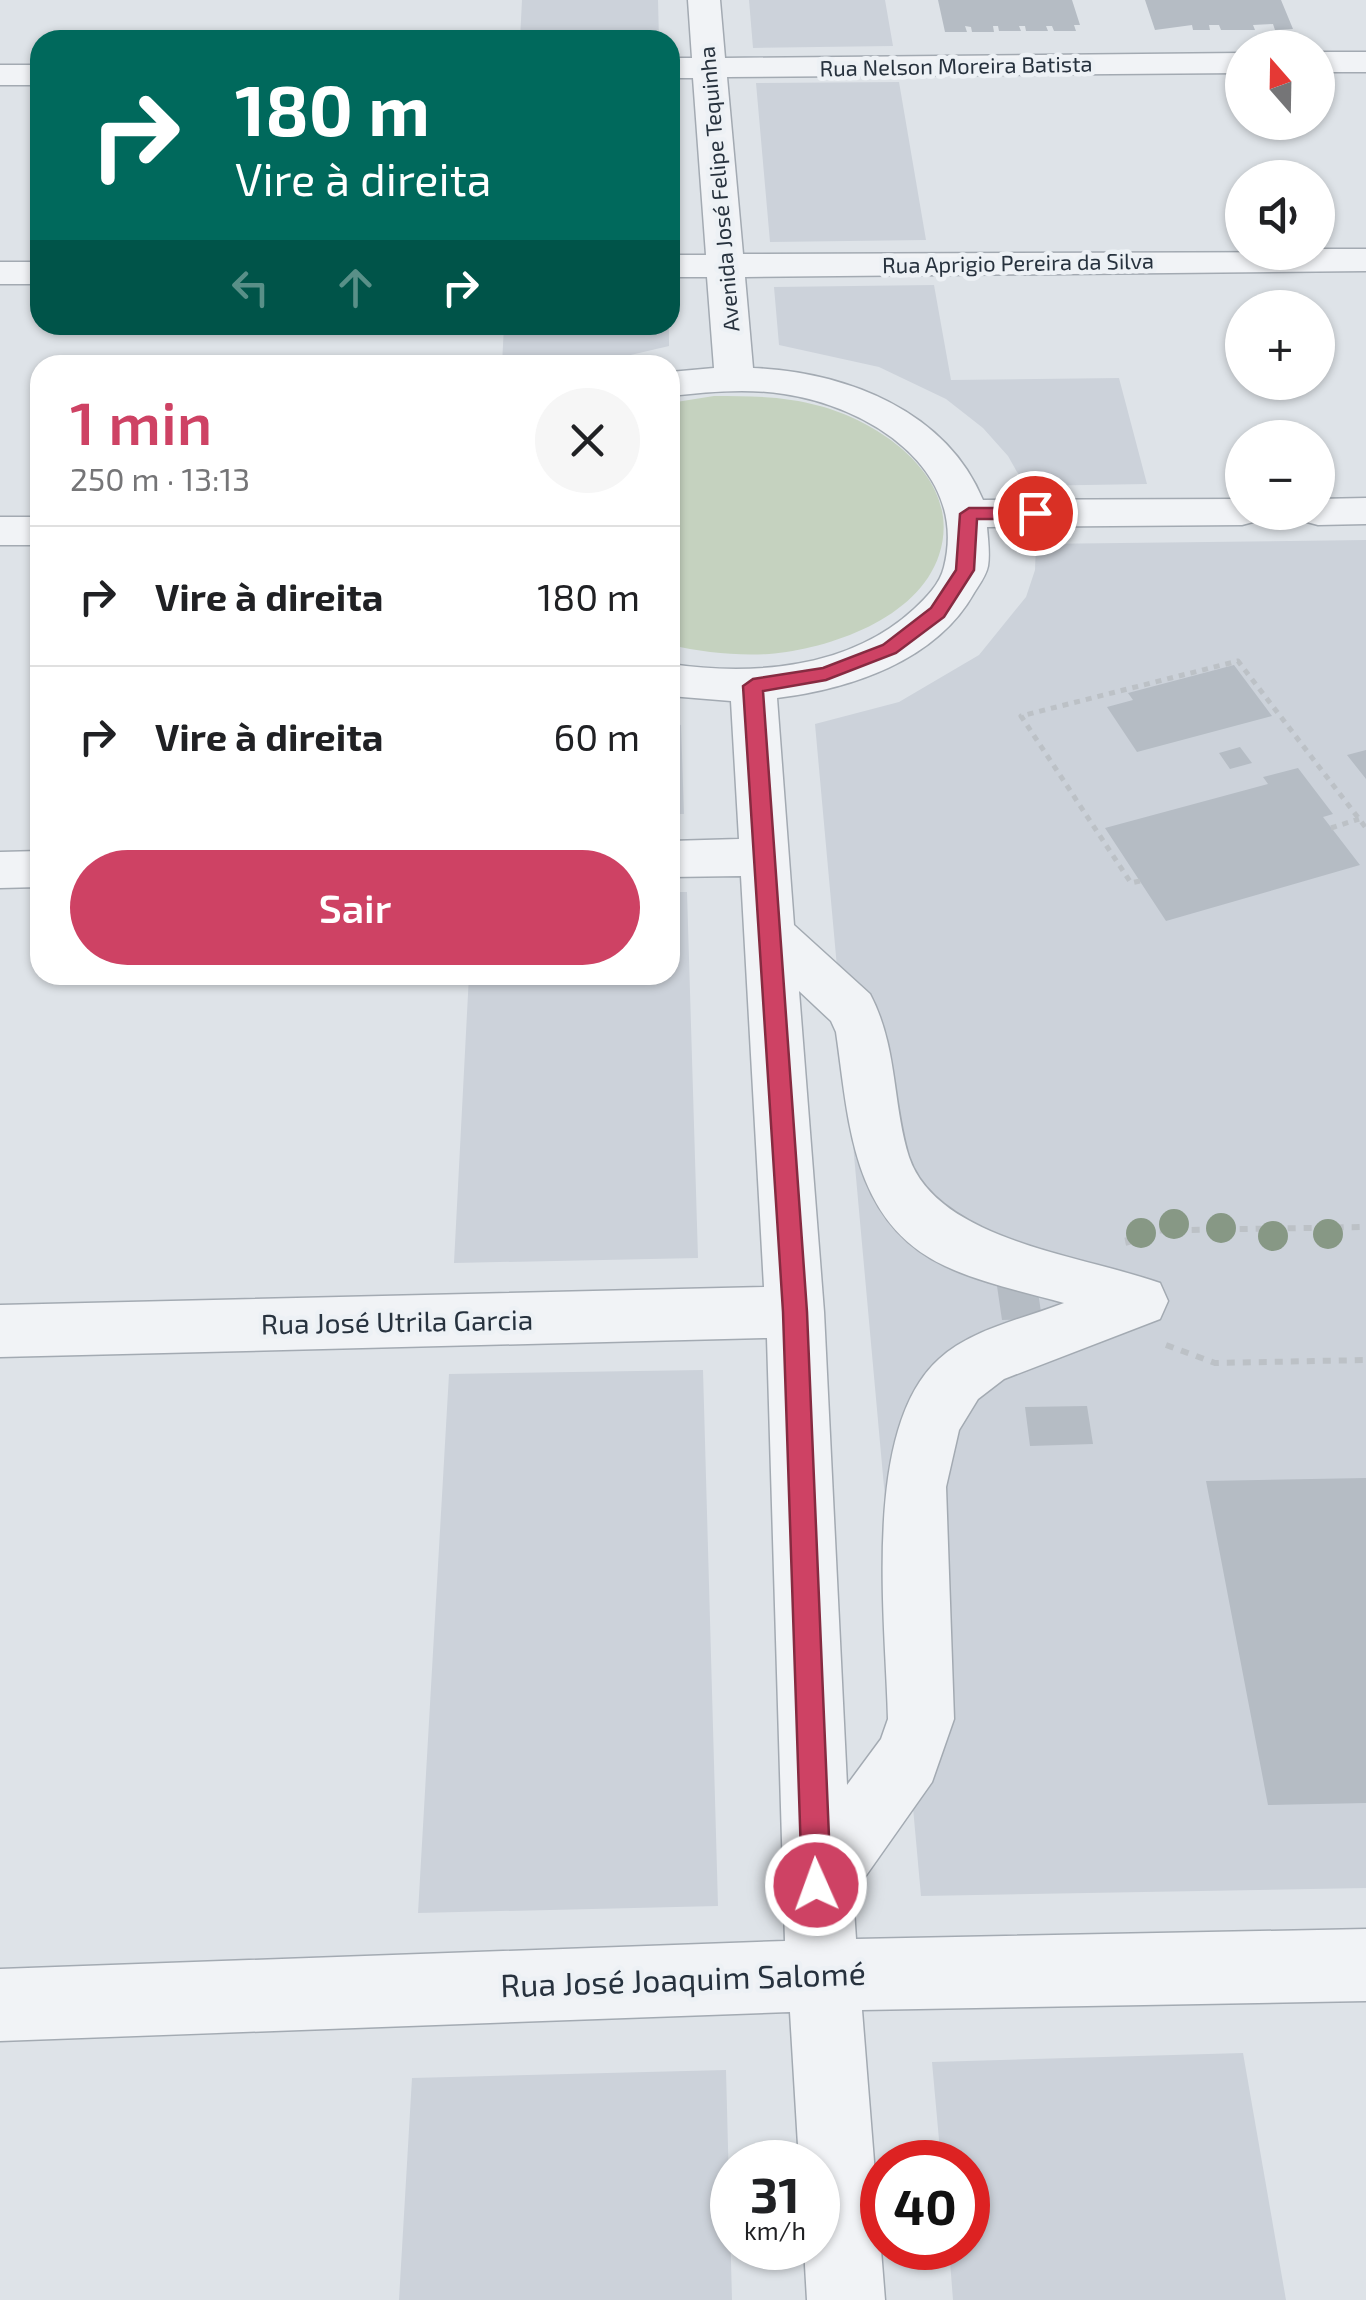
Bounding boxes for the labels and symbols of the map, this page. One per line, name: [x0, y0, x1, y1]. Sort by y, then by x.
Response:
north arrow: [1225, 30, 1335, 140]
street label: Avenida José Felipe Tequinha: [693, 45, 743, 333]
street label: Rua Nelson Moreira Batista: [819, 50, 1093, 80]
street label: Rua Aprigio Pereira da Silva: [882, 247, 1154, 277]
pin: [993, 471, 1078, 556]
street label: Rua José Utrila Garcia: [260, 1302, 534, 1340]
position arrow: [764, 1833, 868, 1937]
street label: Rua José Joaquim Salomé: [500, 1953, 866, 2003]
speed limit sign: 40: [860, 2140, 990, 2270]

